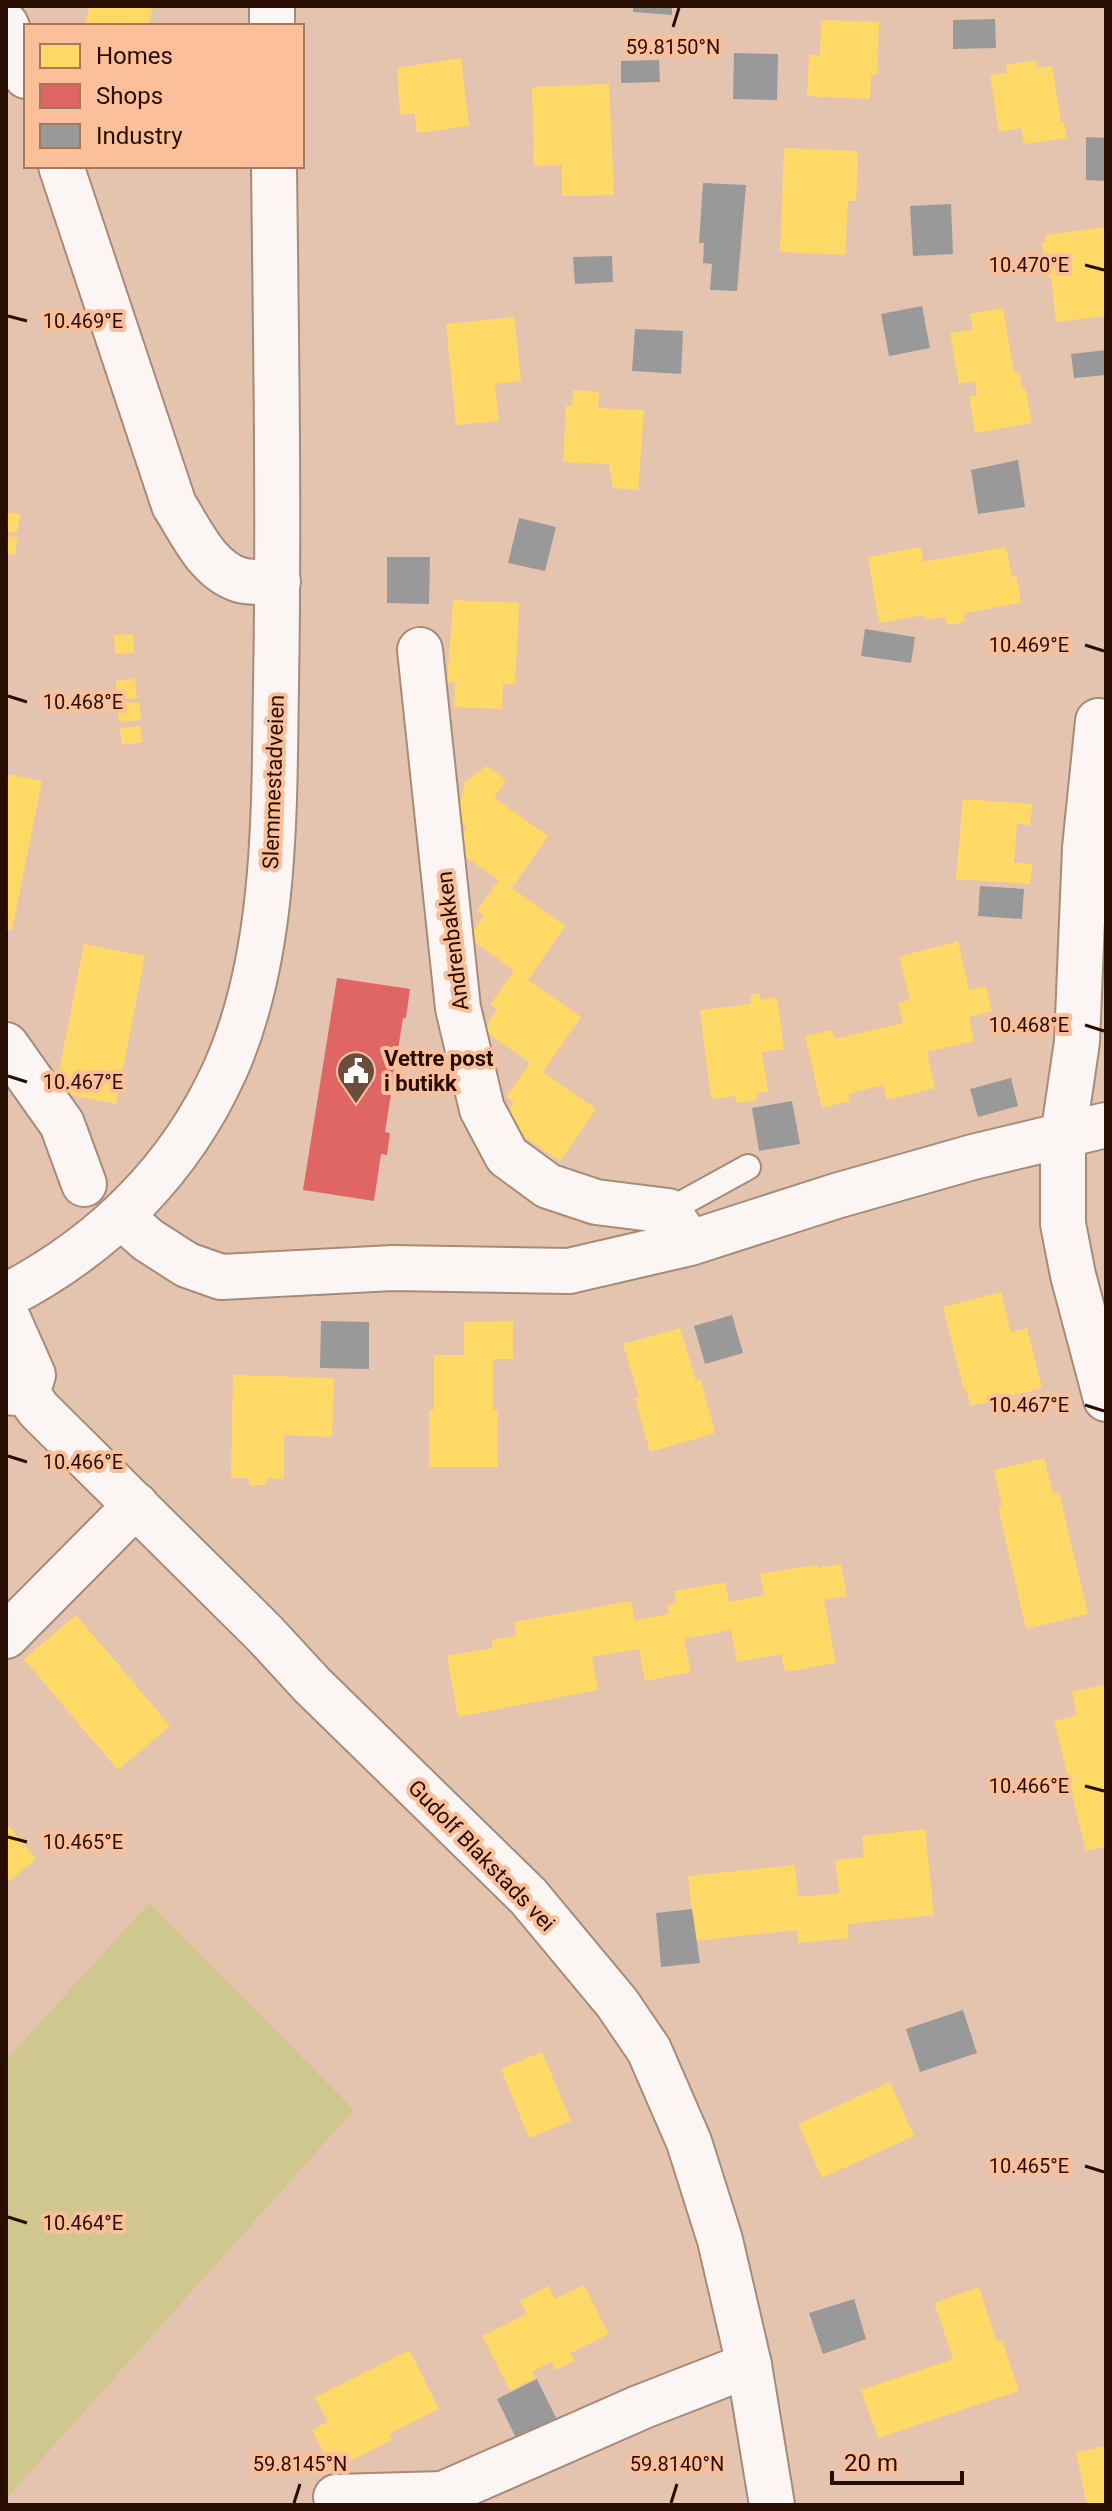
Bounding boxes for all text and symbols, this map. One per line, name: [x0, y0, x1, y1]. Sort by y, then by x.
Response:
legend: [24, 24, 304, 168]
text: 59.8150°N: [626, 35, 720, 59]
text: Homes: [96, 42, 173, 70]
text: Shops: [96, 82, 163, 110]
text: Industry: [96, 122, 183, 150]
text: 10.470°E: [989, 253, 1069, 277]
text: 10.469°E: [43, 309, 123, 333]
text: 10.469°E: [989, 633, 1069, 657]
text: 10.468°E: [43, 690, 123, 714]
street label: Slemmestadveien: [258, 694, 289, 870]
street label: Andrenbakken: [432, 870, 473, 1012]
text: 10.468°E: [989, 1013, 1069, 1037]
place label: Vettre post i butikk: [384, 1046, 494, 1096]
public building icon: Vettre post i butikk: [335, 1050, 377, 1105]
text: 10.467°E: [43, 1070, 123, 1094]
text: 10.467°E: [989, 1393, 1069, 1417]
text: 10.466°E: [43, 1450, 123, 1474]
text: 10.466°E: [989, 1774, 1069, 1798]
street label: Gudolf Blakstads vei: [403, 1775, 560, 1936]
text: 10.465°E: [43, 1830, 123, 1854]
text: 10.465°E: [989, 2154, 1069, 2178]
text: 10.464°E: [43, 2211, 123, 2235]
scale bar: [832, 2435, 962, 2485]
text: 20 m: [844, 2449, 898, 2477]
text: 59.8145°N: [253, 2452, 347, 2476]
text: 59.8140°N: [630, 2452, 724, 2476]

